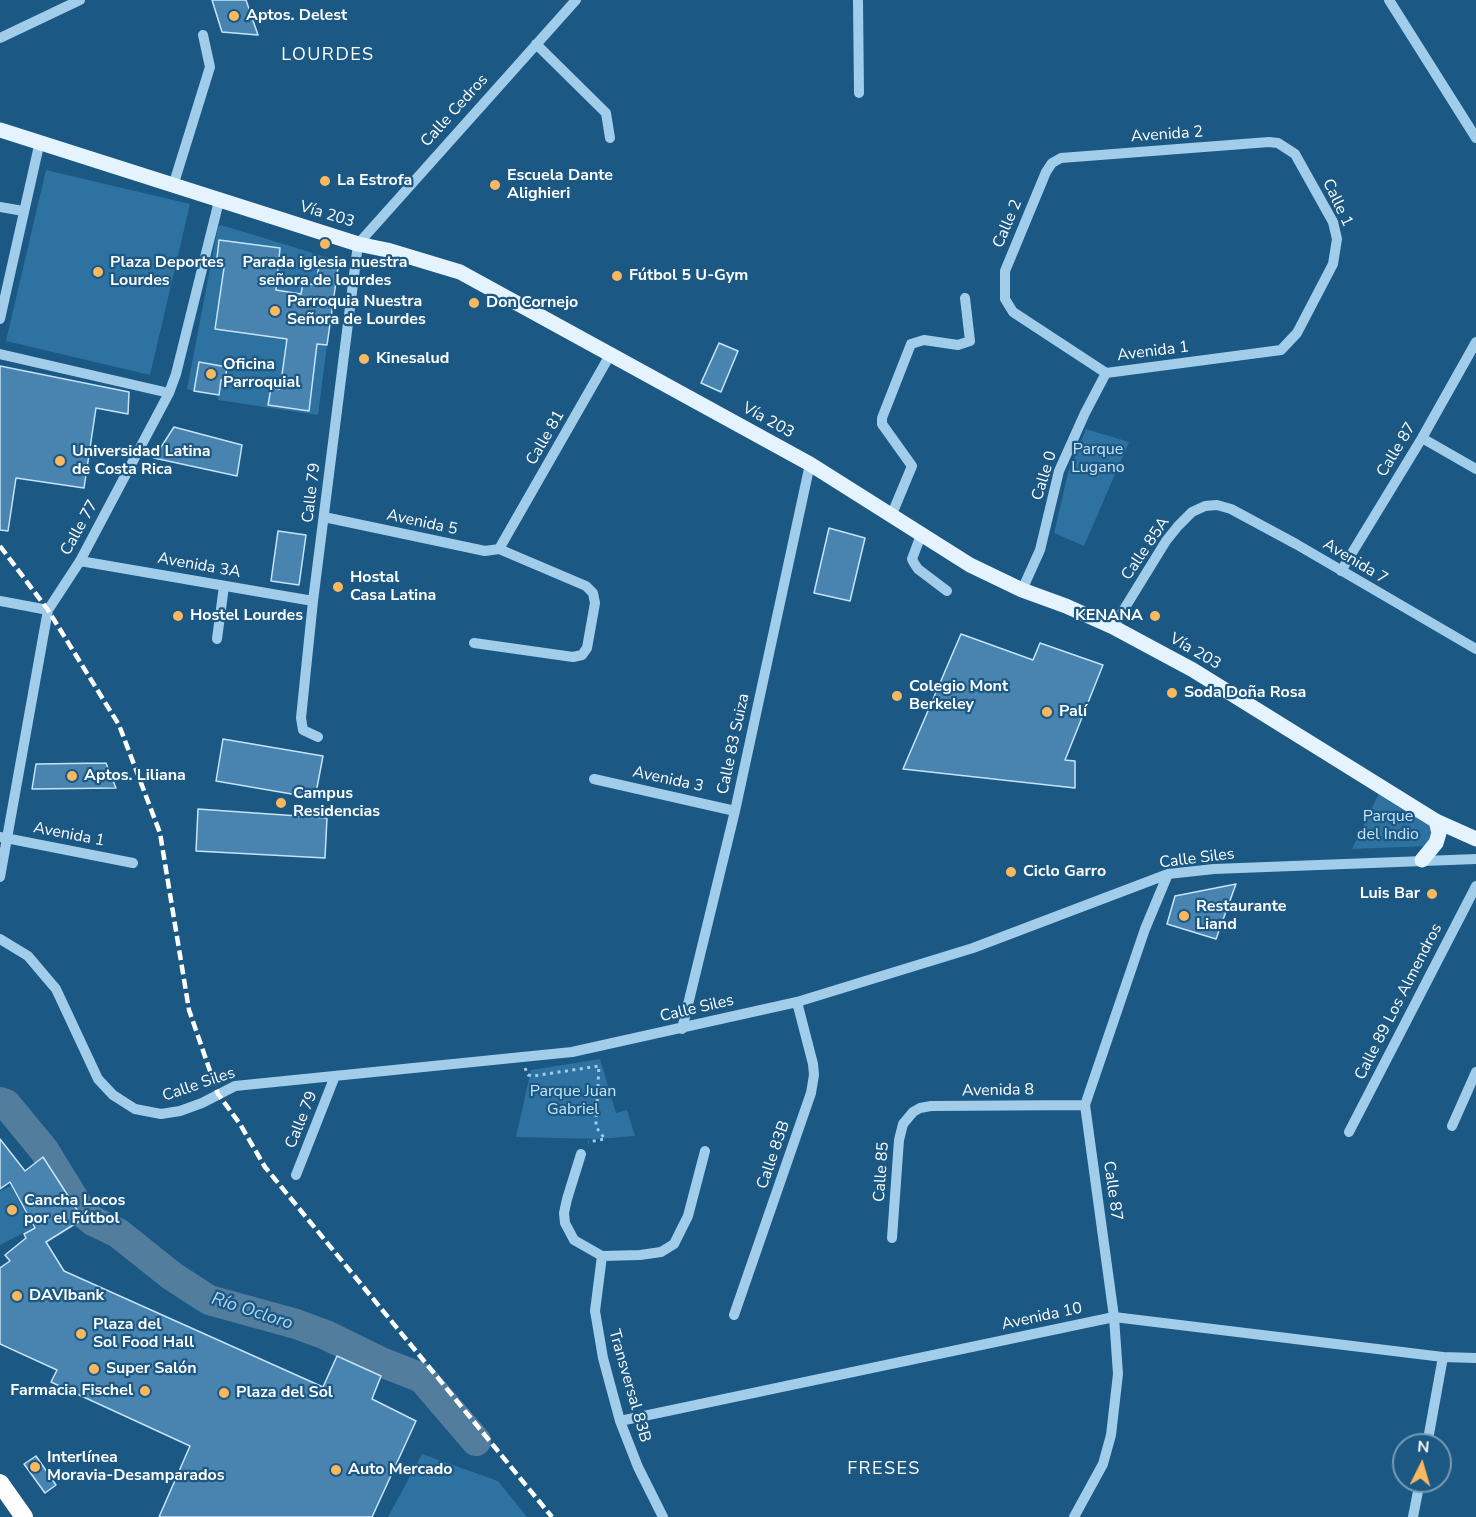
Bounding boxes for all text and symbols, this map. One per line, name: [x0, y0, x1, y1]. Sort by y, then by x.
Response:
place label: Aptos. Delest: [246, 6, 347, 26]
marker: Aptos. Delest: [227, 9, 241, 23]
district label: LOURDES: [281, 45, 375, 67]
street label: Calle Cedros: [417, 71, 493, 151]
street label: Avenida 2: [1130, 123, 1204, 147]
place label: Escuela Dante Alighieri: [507, 166, 613, 204]
place label: La Estrofa: [337, 171, 412, 191]
marker: La Estrofa: [318, 174, 332, 188]
street label: Calle 1: [1318, 176, 1356, 230]
marker: Escuela Dante Alighieri: [488, 178, 502, 192]
street label: Calle 2: [989, 197, 1027, 251]
street label: Vía 203: [297, 198, 357, 232]
marker: Parada iglesia nuestra señora de lourdes: [318, 237, 332, 251]
place label: Plaza Deportes Lourdes: [110, 253, 224, 291]
place label: Parada iglesia nuestra señora de lourdes: [243, 253, 407, 291]
marker: Plaza Deportes Lourdes: [91, 265, 105, 279]
place label: Fútbol 5 U-Gym: [629, 266, 748, 286]
marker: Fútbol 5 U-Gym: [610, 269, 624, 283]
place label: Parroquia Nuestra Señora de Lourdes: [287, 292, 426, 330]
place label: Don Cornejo: [486, 293, 578, 313]
marker: Don Cornejo: [467, 296, 481, 310]
marker: Parroquia Nuestra Señora de Lourdes: [268, 304, 282, 318]
street label: Avenida 1: [1116, 338, 1190, 366]
place label: Kinesalud: [376, 349, 449, 369]
marker: Kinesalud: [357, 352, 371, 366]
place label: Oficina Parroquial: [223, 355, 300, 393]
marker: Oficina Parroquial: [204, 367, 218, 381]
street label: Vía 203: [739, 399, 797, 443]
street label: Calle 81: [523, 407, 569, 469]
street label: Calle 87: [1373, 419, 1421, 481]
park label: Parque Lugano: [1071, 440, 1125, 478]
place label: Universidad Latina de Costa Rica: [72, 442, 211, 480]
street label: Calle 0: [1028, 449, 1062, 503]
marker: Universidad Latina de Costa Rica: [53, 454, 67, 468]
street label: Calle 79: [299, 462, 325, 524]
street label: Calle 77: [57, 497, 103, 559]
street label: Avenida 5: [385, 506, 459, 540]
street label: Calle 85A: [1118, 514, 1174, 584]
street label: Avenida 7: [1319, 535, 1391, 589]
street label: Avenida 3A: [156, 549, 242, 583]
place label: Hostal Casa Latina: [350, 568, 436, 606]
marker: Hostal Casa Latina: [331, 580, 345, 594]
place label: Hostel Lourdes: [190, 606, 303, 626]
place label: KENANA: [1075, 606, 1143, 626]
marker: Hostel Lourdes: [171, 609, 185, 623]
marker: KENANA: [1148, 609, 1162, 623]
street label: Vía 203: [1166, 630, 1224, 674]
place label: Colegio Mont Berkeley: [909, 677, 1008, 715]
place label: Soda Doña Rosa: [1184, 683, 1306, 703]
marker: Soda Doña Rosa: [1165, 686, 1179, 700]
marker: Colegio Mont Berkeley: [890, 689, 904, 703]
street label: Calle 83 Suiza: [714, 692, 754, 796]
place label: Palí: [1059, 702, 1087, 722]
marker: Palí: [1040, 705, 1054, 719]
street label: Avenida 3: [631, 763, 705, 797]
place label: Aptos. Liliana: [84, 766, 186, 786]
marker: Aptos. Liliana: [65, 769, 79, 783]
place label: Campus Residencias: [293, 784, 380, 822]
marker: Campus Residencias: [274, 796, 288, 810]
park label: Parque del Indio: [1357, 807, 1419, 845]
street label: Avenida 1: [32, 819, 106, 851]
street label: Calle Siles: [1158, 845, 1236, 873]
place label: Ciclo Garro: [1023, 862, 1106, 882]
marker: Ciclo Garro: [1004, 865, 1018, 879]
place label: Luis Bar: [1360, 884, 1420, 904]
marker: Luis Bar: [1425, 887, 1439, 901]
place label: Restaurante Liand: [1196, 897, 1286, 935]
marker: Restaurante Liand: [1177, 909, 1191, 923]
street label: Calle 89 Los Almendros: [1351, 921, 1447, 1083]
street label: Calle Siles: [658, 991, 736, 1027]
street label: Calle Siles: [160, 1064, 238, 1106]
street label: Avenida 8: [962, 1081, 1034, 1101]
park label: Parque Juan Gabriel: [530, 1082, 616, 1120]
street label: Calle 79: [282, 1088, 322, 1152]
street label: Calle 83B: [753, 1118, 795, 1192]
street label: Calle 85: [870, 1141, 894, 1203]
street label: Calle 87: [1098, 1160, 1126, 1222]
place label: Cancha Locos por el Fútbol: [24, 1191, 125, 1229]
marker: Cancha Locos por el Fútbol: [5, 1203, 19, 1217]
place label: DAVIbank: [29, 1286, 104, 1306]
marker: DAVIbank: [10, 1289, 24, 1303]
water label: Río Ocloro: [208, 1289, 296, 1335]
street label: Avenida 10: [1000, 1299, 1084, 1335]
place label: Plaza del Sol Food Hall: [93, 1315, 194, 1353]
marker: Plaza del Sol Food Hall: [74, 1327, 88, 1341]
street label: Transversal 83B: [604, 1327, 654, 1445]
place label: Super Salón: [106, 1359, 197, 1379]
marker: Super Salón: [87, 1362, 101, 1376]
place label: Farmacia Fischel: [10, 1381, 133, 1401]
place label: Plaza del Sol: [236, 1383, 333, 1403]
marker: Farmacia Fischel: [138, 1384, 152, 1398]
marker: Plaza del Sol: [217, 1386, 231, 1400]
north arrow: [1392, 1433, 1452, 1493]
text: N: [1416, 1436, 1430, 1459]
place label: Interlínea Moravia-Desamparados: [47, 1448, 225, 1486]
district label: FRESES: [847, 1459, 921, 1481]
marker: Interlínea Moravia-Desamparados: [28, 1460, 42, 1474]
place label: Auto Mercado: [348, 1460, 453, 1480]
marker: Auto Mercado: [329, 1463, 343, 1477]

